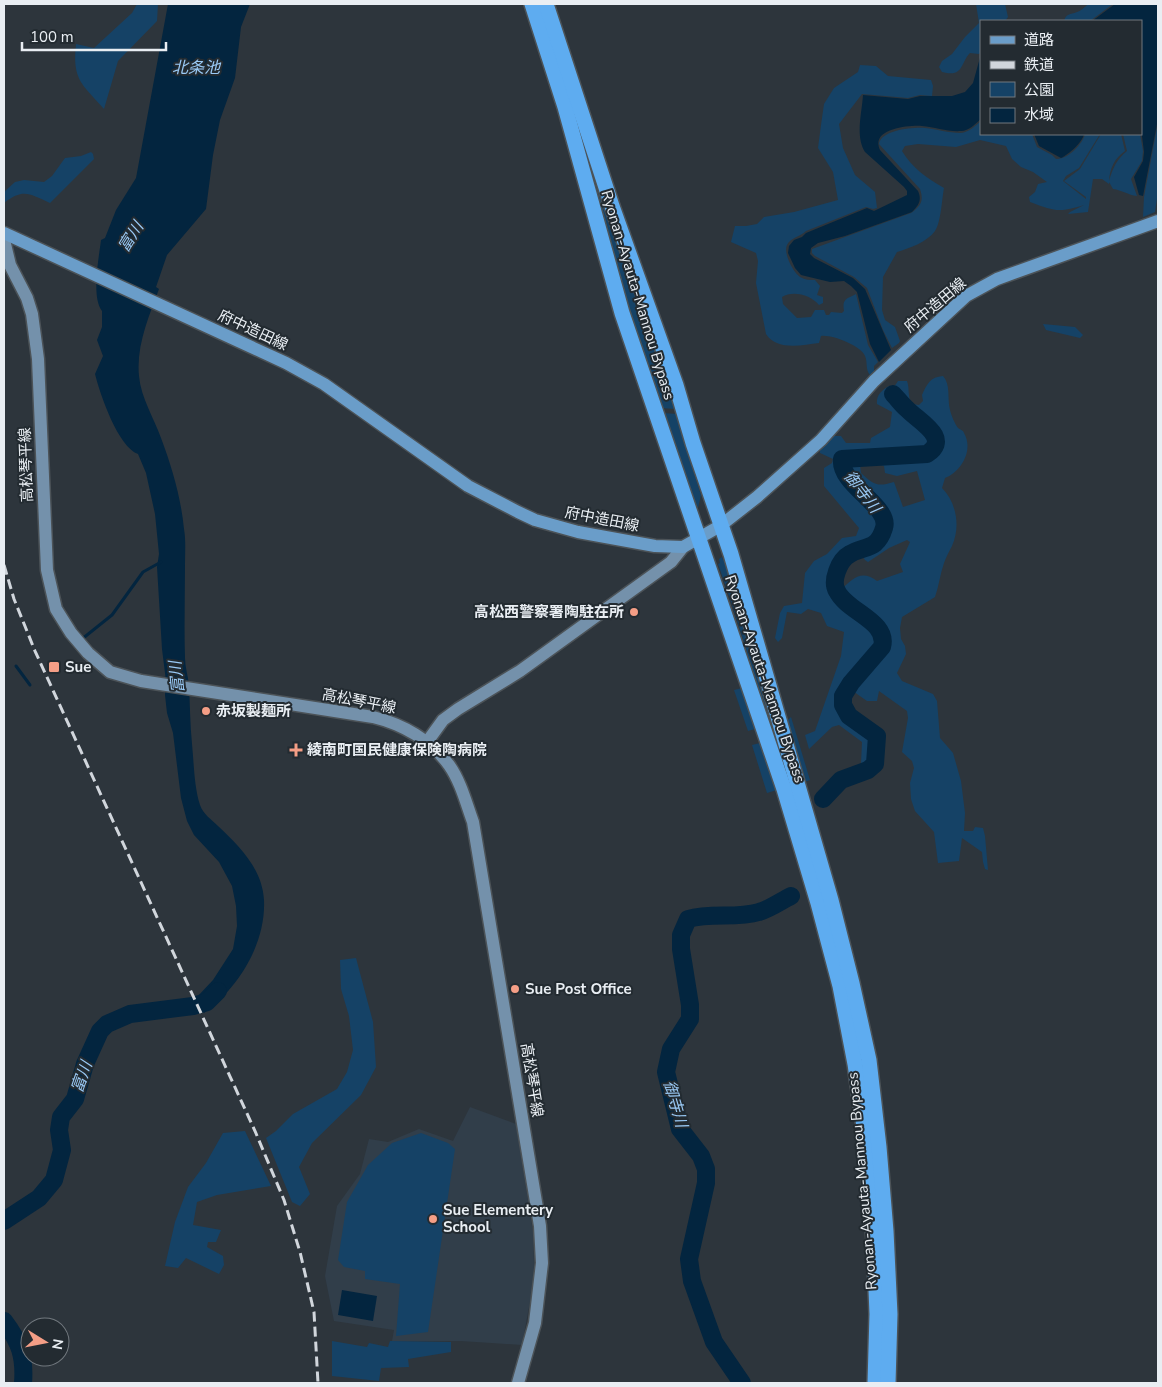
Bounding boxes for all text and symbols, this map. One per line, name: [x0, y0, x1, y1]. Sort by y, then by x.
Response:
scale bar: [22, 20, 166, 52]
legend: [980, 20, 1142, 135]
text: 100 m: [30, 27, 74, 47]
text: 道路: [1024, 30, 1054, 50]
text: 鉄道: [1024, 55, 1054, 75]
water label: 北条池: [172, 57, 222, 79]
text: 公園: [1024, 80, 1054, 100]
text: 水域: [1024, 105, 1054, 125]
street label: Ryonan-Ayauta-Mannou Bypass: [596, 188, 680, 402]
water label: 富川: [113, 216, 150, 256]
street label: 府中造田線: [900, 273, 970, 337]
street label: 府中造田線: [215, 305, 291, 355]
street label: 高松琴平線: [15, 427, 37, 503]
water label: 御寺川: [839, 466, 887, 519]
street label: 府中造田線: [563, 502, 641, 536]
street label: Ryonan-Ayauta-Mannou Bypass: [720, 572, 810, 786]
place label: 高松西警察署陶駐在所: [474, 602, 624, 622]
marker: 高松西警察署陶駐在所: [628, 606, 640, 618]
place label: Sue: [65, 657, 91, 677]
water label: 富川: [164, 658, 190, 694]
marker: Sue: [47, 660, 61, 674]
street label: 高松琴平線: [320, 684, 398, 718]
place label: 赤坂製麺所: [216, 701, 291, 721]
marker: 赤坂製麺所: [200, 705, 212, 717]
place label: 綾南町国民健康保険陶病院: [307, 740, 487, 760]
marker: 綾南町国民健康保険陶病院: [289, 743, 303, 757]
place label: Sue Post Office: [525, 979, 632, 999]
marker: Sue Post Office: [509, 983, 521, 995]
street label: 高松琴平線: [516, 1041, 548, 1119]
water label: 富川: [66, 1056, 98, 1096]
street label: Ryonan-Ayauta-Mannou Bypass: [843, 1071, 881, 1291]
water label: 御寺川: [658, 1078, 693, 1132]
place label: Sue Elementery School: [443, 1200, 553, 1237]
marker: Sue Elementery School: [427, 1213, 439, 1225]
north arrow: [20, 1317, 70, 1367]
text: N: [47, 1337, 68, 1351]

